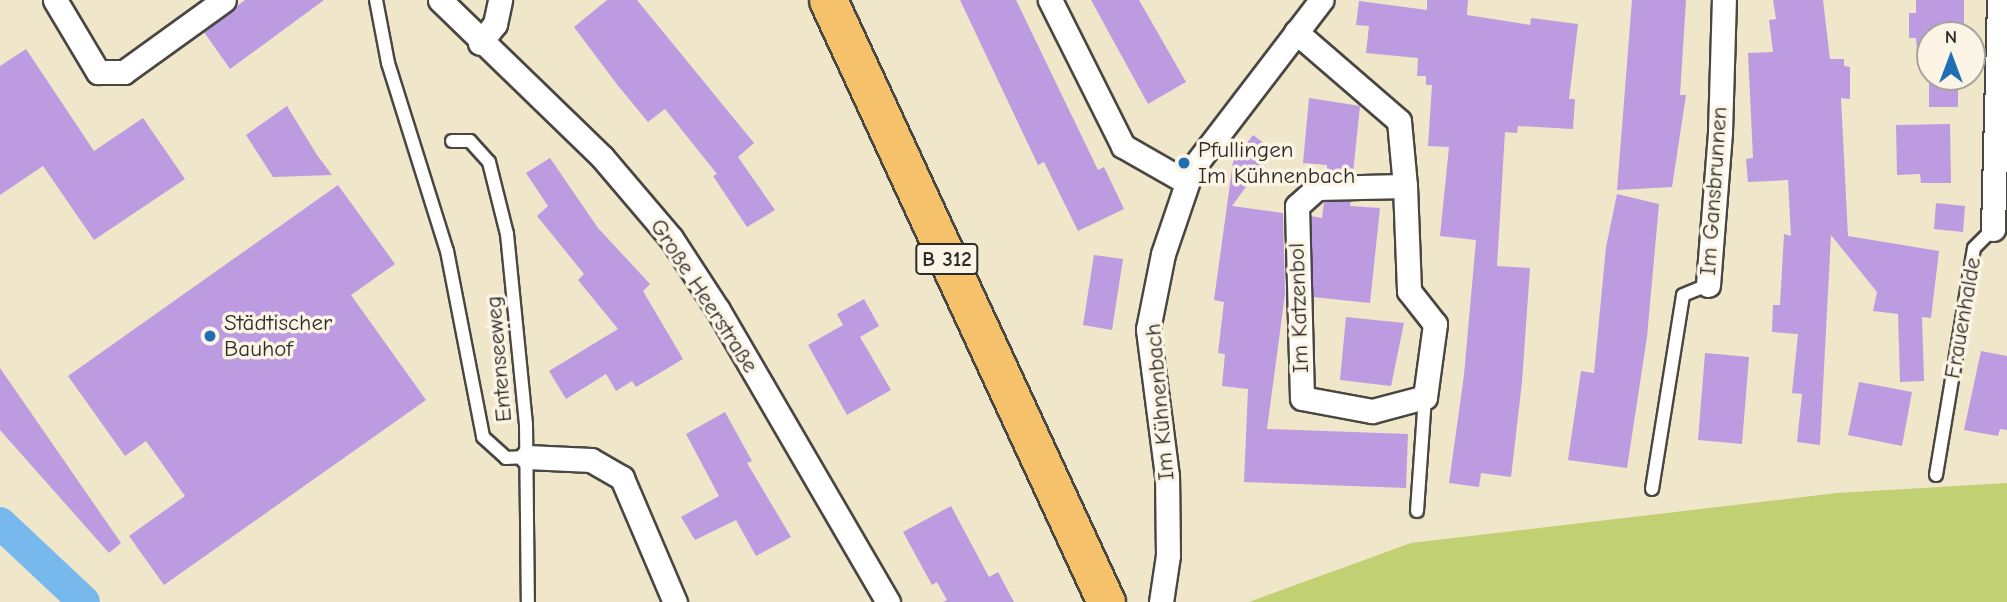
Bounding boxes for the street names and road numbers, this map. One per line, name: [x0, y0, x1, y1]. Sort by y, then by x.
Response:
street label: Im Gansbrunnen: [1694, 106, 1734, 276]
street label: Große Heerstraße: [644, 214, 764, 378]
road number: B 312: [914, 242, 980, 276]
street label: Im Katzenbol: [1283, 242, 1315, 374]
street label: Frauenhalde: [1939, 255, 1987, 381]
street label: Entenseeweg: [480, 295, 518, 423]
street label: Im Kühnenbach: [1139, 322, 1181, 482]

